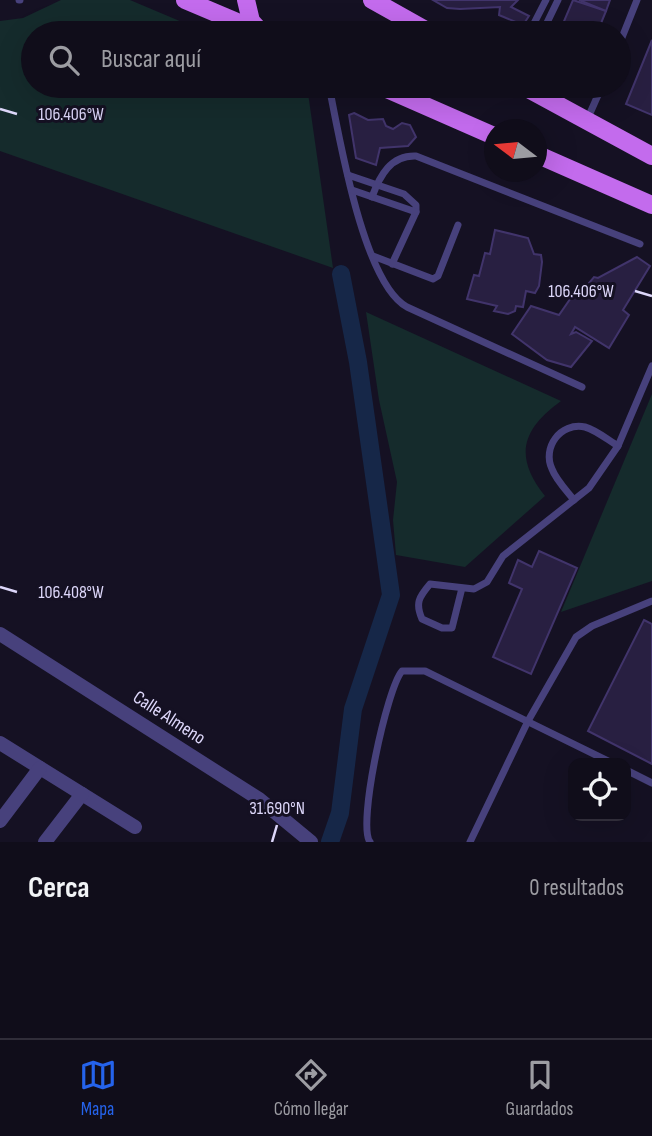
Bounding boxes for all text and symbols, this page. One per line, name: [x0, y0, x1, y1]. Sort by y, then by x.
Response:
search box: [21, 21, 631, 98]
icon: search: [45, 41, 83, 79]
text: Buscar aquí: [101, 44, 201, 75]
text: 106.406°W: [38, 104, 104, 125]
north arrow: [484, 119, 547, 182]
text: 106.406°W: [548, 281, 614, 302]
text: 106.408°W: [38, 582, 104, 603]
street label: Calle Almeno: [128, 686, 210, 750]
map controls: [568, 758, 631, 821]
button: locate: [568, 758, 631, 821]
text: 31.690°N: [249, 798, 305, 819]
text: Cerca: [28, 870, 90, 906]
text: 0 resultados: [529, 874, 624, 902]
tab: Mapa: [79, 1056, 117, 1121]
tab: Cómo llegar: [274, 1056, 349, 1121]
tab: Guardados: [506, 1056, 573, 1121]

